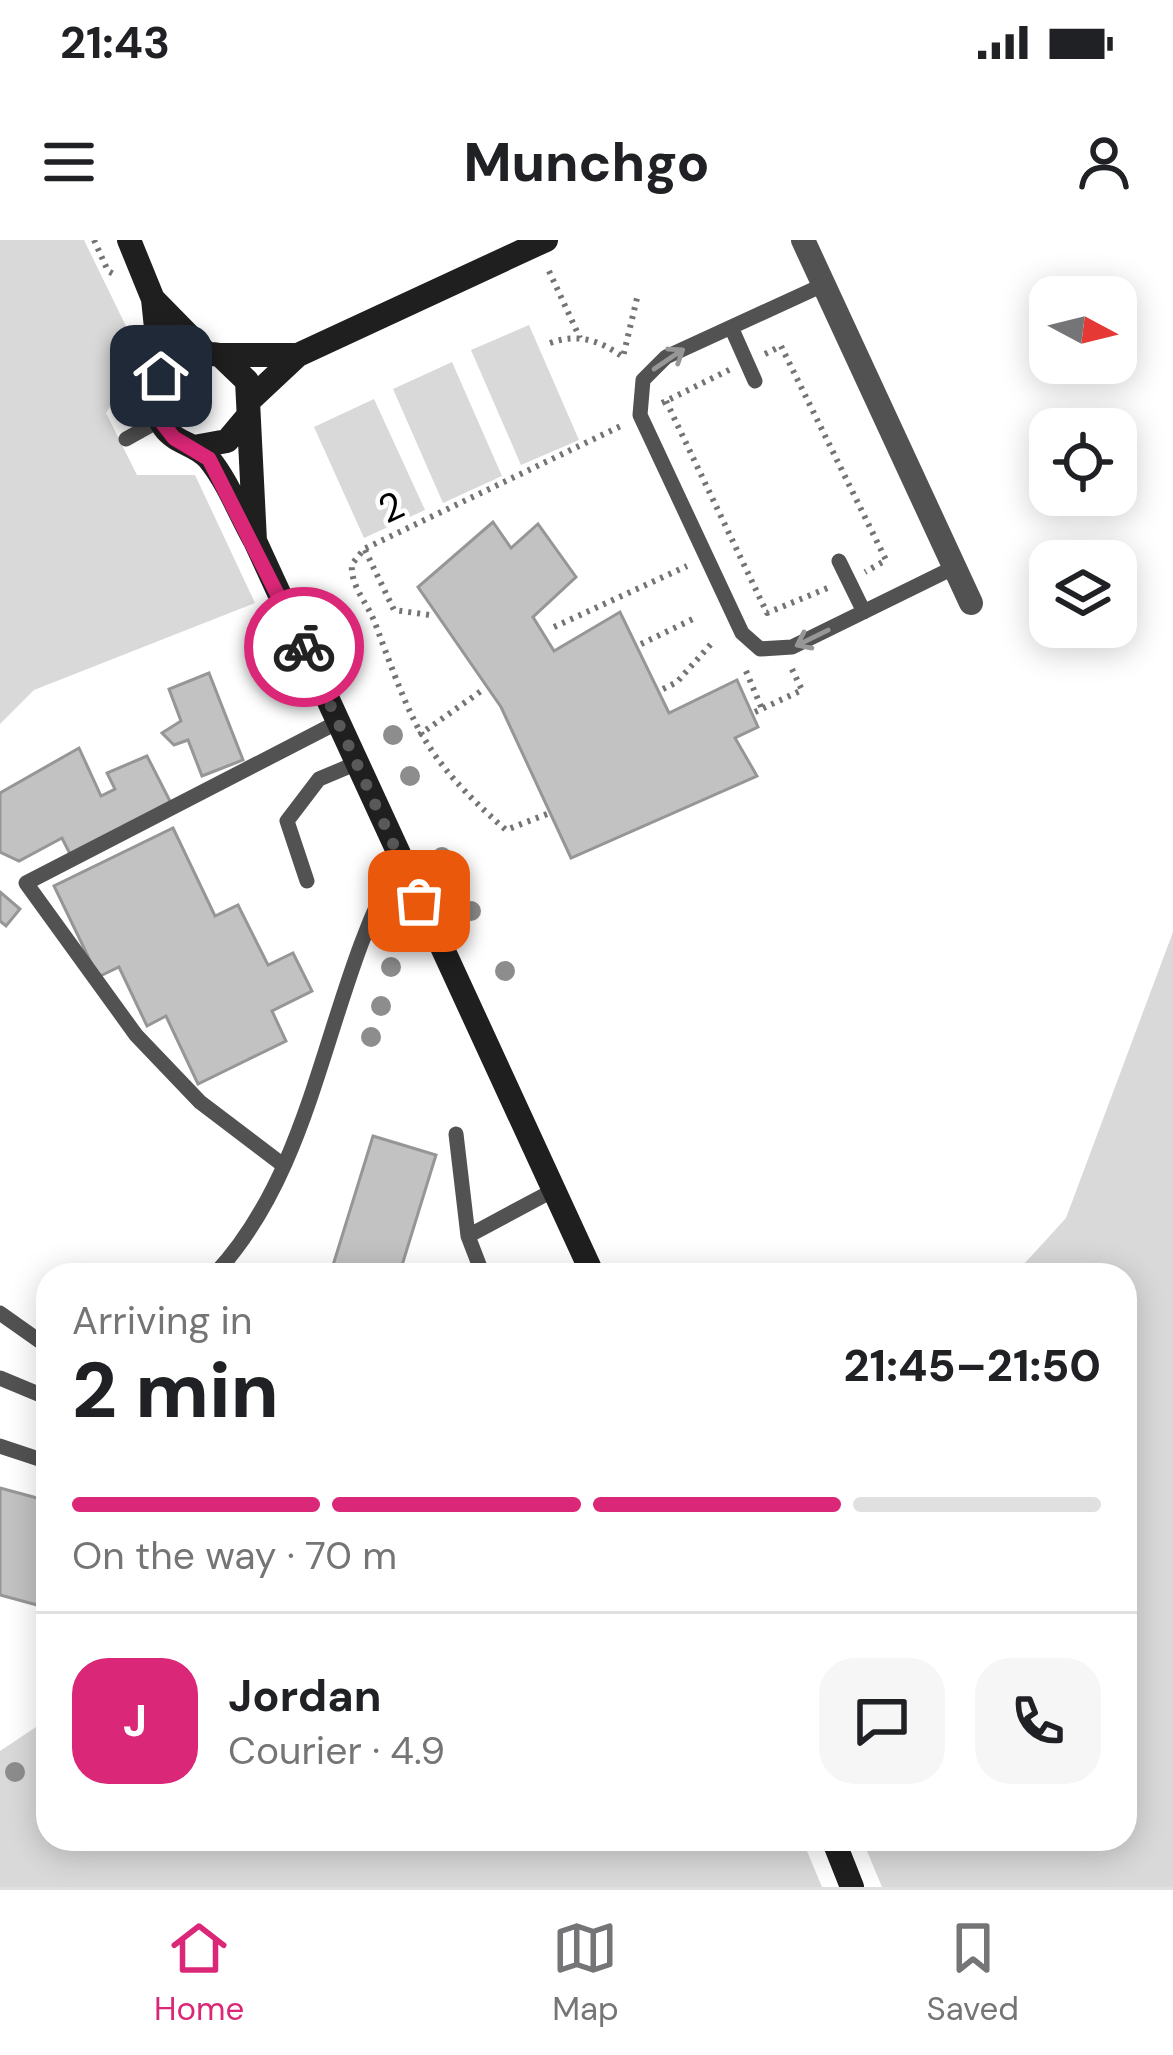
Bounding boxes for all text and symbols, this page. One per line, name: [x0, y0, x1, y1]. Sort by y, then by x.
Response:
text: 21:43: [60, 13, 170, 72]
text: Munchgo: [463, 127, 710, 198]
icon: menu: [36, 129, 102, 195]
icon: person: [1071, 129, 1137, 195]
north arrow: [1029, 276, 1137, 384]
map controls: [1029, 276, 1137, 648]
pin: [110, 325, 212, 427]
icon: home: [128, 343, 194, 409]
one-way arrow: [652, 347, 686, 372]
button: locate: [1029, 408, 1137, 516]
street label: 2: [370, 479, 412, 535]
button: layers: [1029, 540, 1137, 648]
courier: [244, 587, 364, 707]
icon: bike: [271, 614, 337, 680]
one-way arrow: [795, 628, 831, 650]
pin: [368, 850, 470, 952]
icon: bag: [386, 868, 452, 934]
text: Arriving in: [72, 1295, 252, 1346]
text: 21:45–21:50: [844, 1336, 1101, 1395]
text: 2 min: [72, 1340, 279, 1441]
text: On the way · 70 m: [72, 1530, 397, 1581]
button: chat: [819, 1658, 945, 1784]
button: phone: [975, 1658, 1101, 1784]
text: Jordan: [228, 1666, 381, 1725]
text: J: [123, 1691, 147, 1750]
text: Courier · 4.9: [228, 1725, 445, 1776]
tab: Home: [154, 1915, 244, 2030]
tab: Map: [552, 1915, 619, 2030]
tab: Saved: [927, 1915, 1019, 2030]

